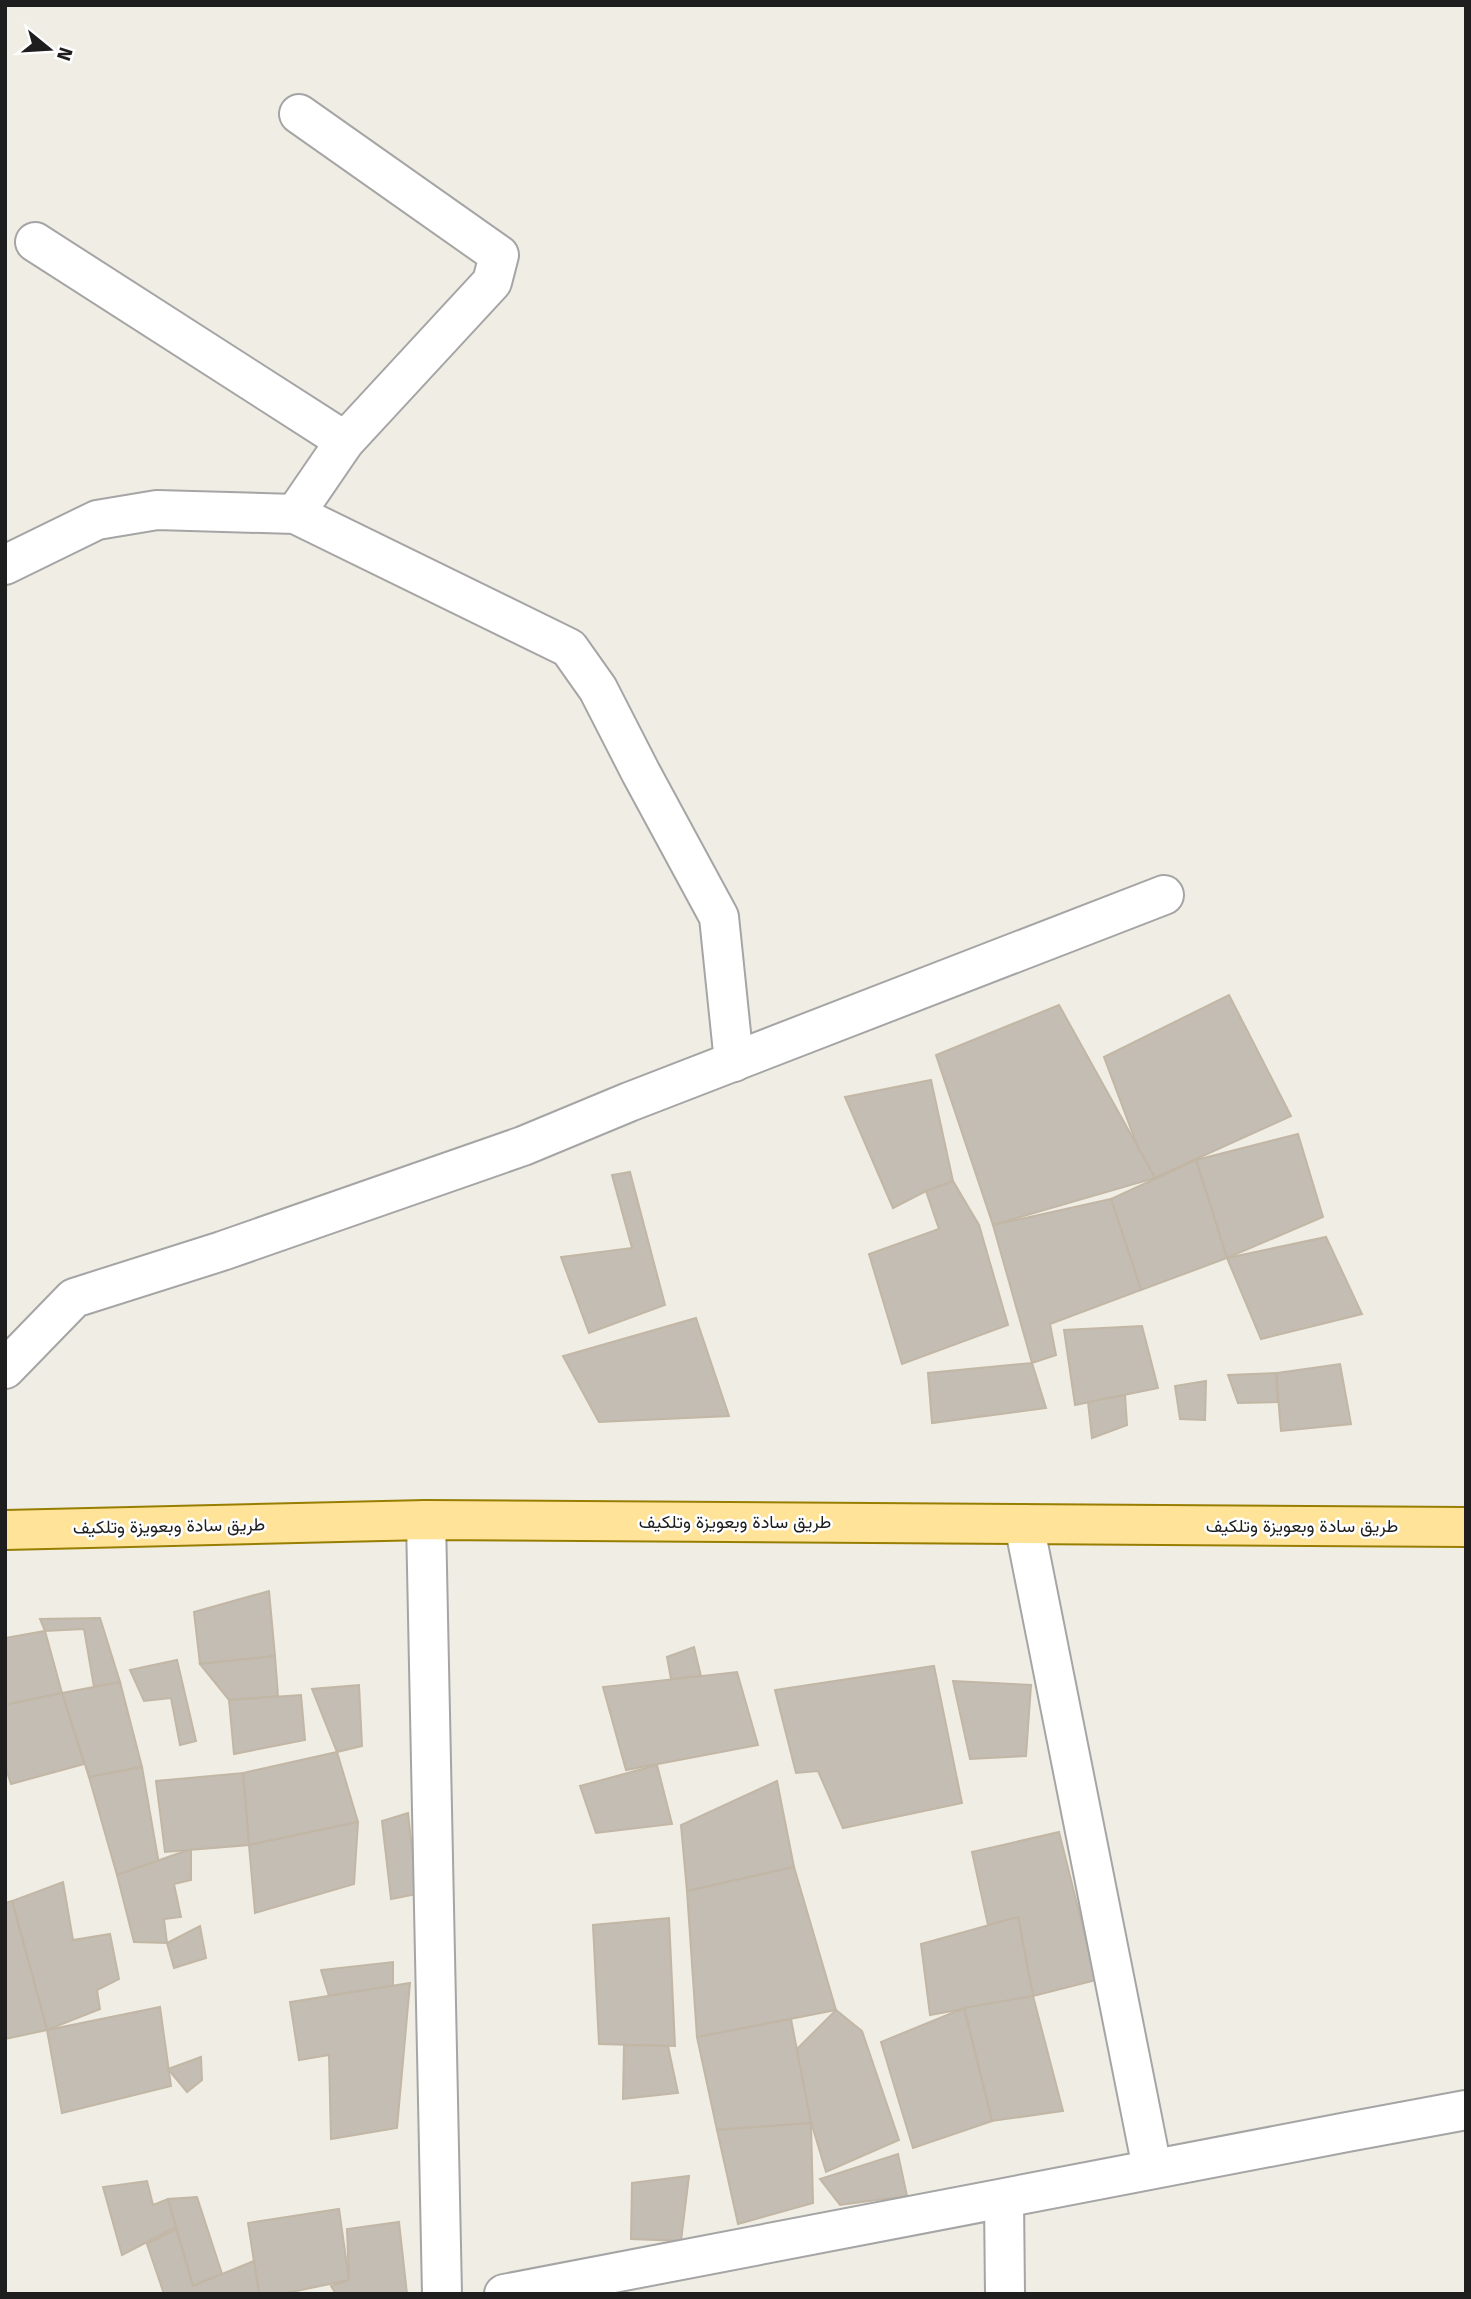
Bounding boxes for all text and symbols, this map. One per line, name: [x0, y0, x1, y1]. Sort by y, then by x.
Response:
north arrow: [14, 14, 84, 84]
text: N: [52, 45, 78, 64]
street label: طريق سادة وبعويزة وتلكيف: [639, 1511, 831, 1533]
street label: طريق سادة وبعويزة وتلكيف: [73, 1513, 265, 1539]
street label: طريق سادة وبعويزة وتلكيف: [1206, 1515, 1398, 1537]

